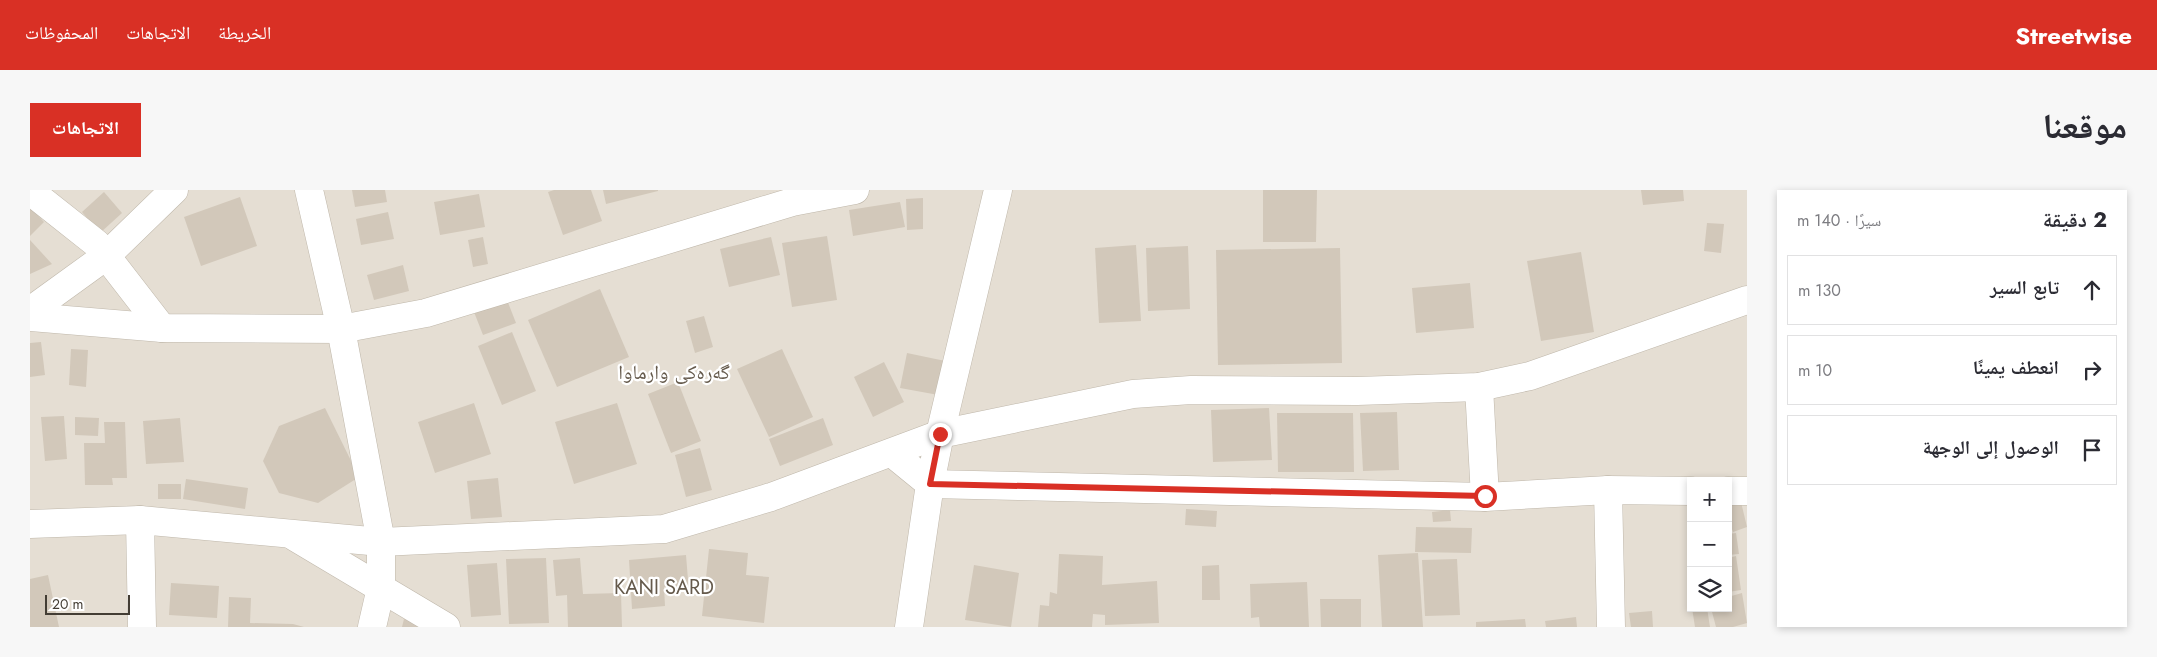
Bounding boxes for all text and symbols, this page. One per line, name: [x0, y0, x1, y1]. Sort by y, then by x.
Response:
text: Streetwise: [2015, 18, 2132, 53]
text: المحفوظات: [25, 20, 98, 46]
text: الاتجاهات: [126, 20, 190, 46]
text: الخريطة: [218, 20, 271, 46]
text: موقعنا: [2042, 101, 2127, 151]
button: الاتجاهات: [30, 103, 141, 157]
text: 2 دقيقة: [2043, 205, 2107, 235]
text: سيرًا · 140 m: [1797, 209, 1881, 232]
text: تابع السير: [1990, 274, 2059, 301]
icon: ahead: [2078, 276, 2106, 304]
text: 130 m: [1798, 279, 1841, 302]
text: انعطف يمينًا: [1973, 354, 2059, 381]
icon: right: [2078, 356, 2106, 384]
district label: گەرەکی وارماوا: [618, 358, 730, 387]
text: 10 m: [1798, 359, 1832, 382]
route end: [929, 423, 952, 446]
text: الوصول إلى الوجهة: [1923, 434, 2059, 461]
icon: arrive: [2078, 436, 2106, 464]
map controls: [1687, 477, 1732, 612]
button: +: [1687, 477, 1732, 522]
route start: [1474, 485, 1497, 508]
button: −: [1687, 522, 1732, 567]
button: layers: [1687, 567, 1732, 612]
district label: KANI SARD: [614, 573, 714, 602]
scale bar: [45, 592, 130, 615]
text: 20 m: [52, 594, 84, 614]

